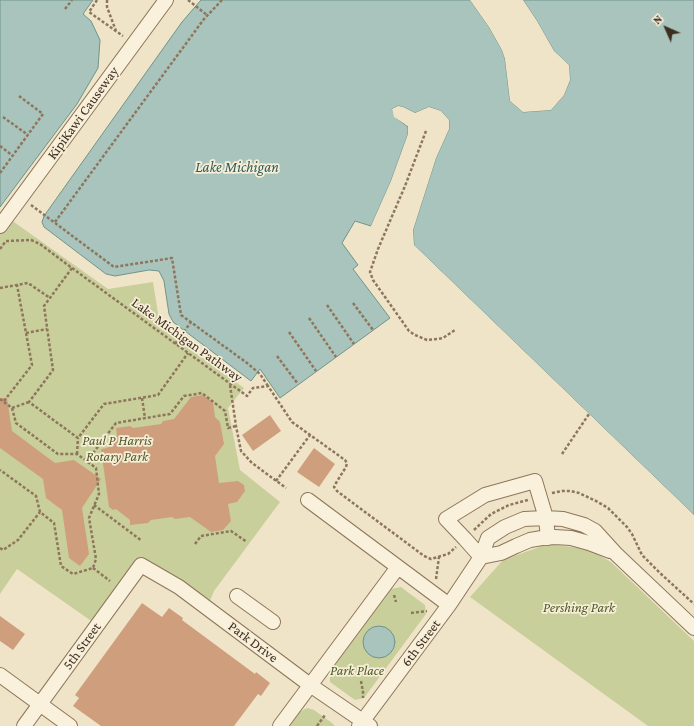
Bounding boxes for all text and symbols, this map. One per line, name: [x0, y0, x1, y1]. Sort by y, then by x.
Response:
north arrow: [646, 8, 686, 48]
text: N: [651, 13, 664, 26]
street label: KipiKawi Causeway: [44, 63, 122, 163]
water label: Lake Michigan: [195, 158, 279, 176]
street label: Lake Michigan Pathway: [128, 294, 246, 386]
park label: Paul P Harris Rotary Park: [82, 433, 152, 466]
park label: Pershing Park: [543, 600, 615, 616]
street label: 6th Street: [398, 616, 444, 670]
street label: Park Drive: [225, 618, 281, 666]
street label: 5th Street: [59, 619, 105, 673]
park label: Park Place: [330, 663, 384, 679]

